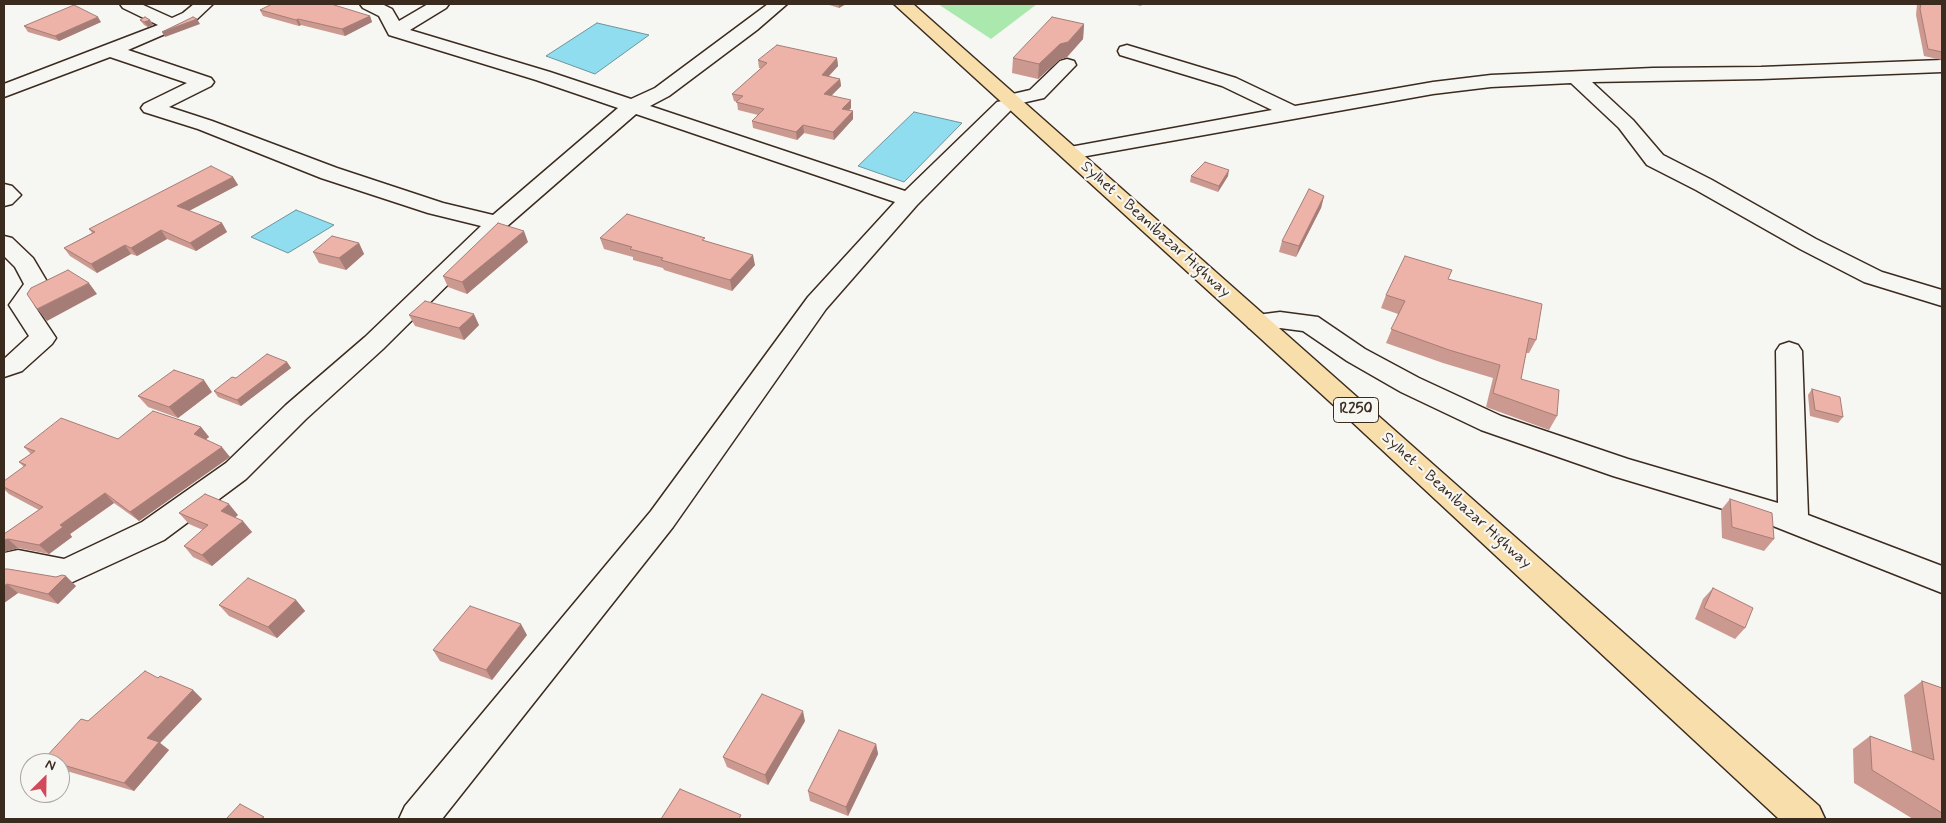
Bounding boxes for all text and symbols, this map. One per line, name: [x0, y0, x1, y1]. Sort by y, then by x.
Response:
street label: Sylhet - Beanibazar Highway: [1076, 158, 1234, 302]
road number: R250: [1334, 398, 1378, 422]
street label: Sylhet - Beanibazar Highway: [1377, 429, 1535, 573]
north arrow: [20, 753, 70, 803]
text: N: [43, 755, 58, 775]

